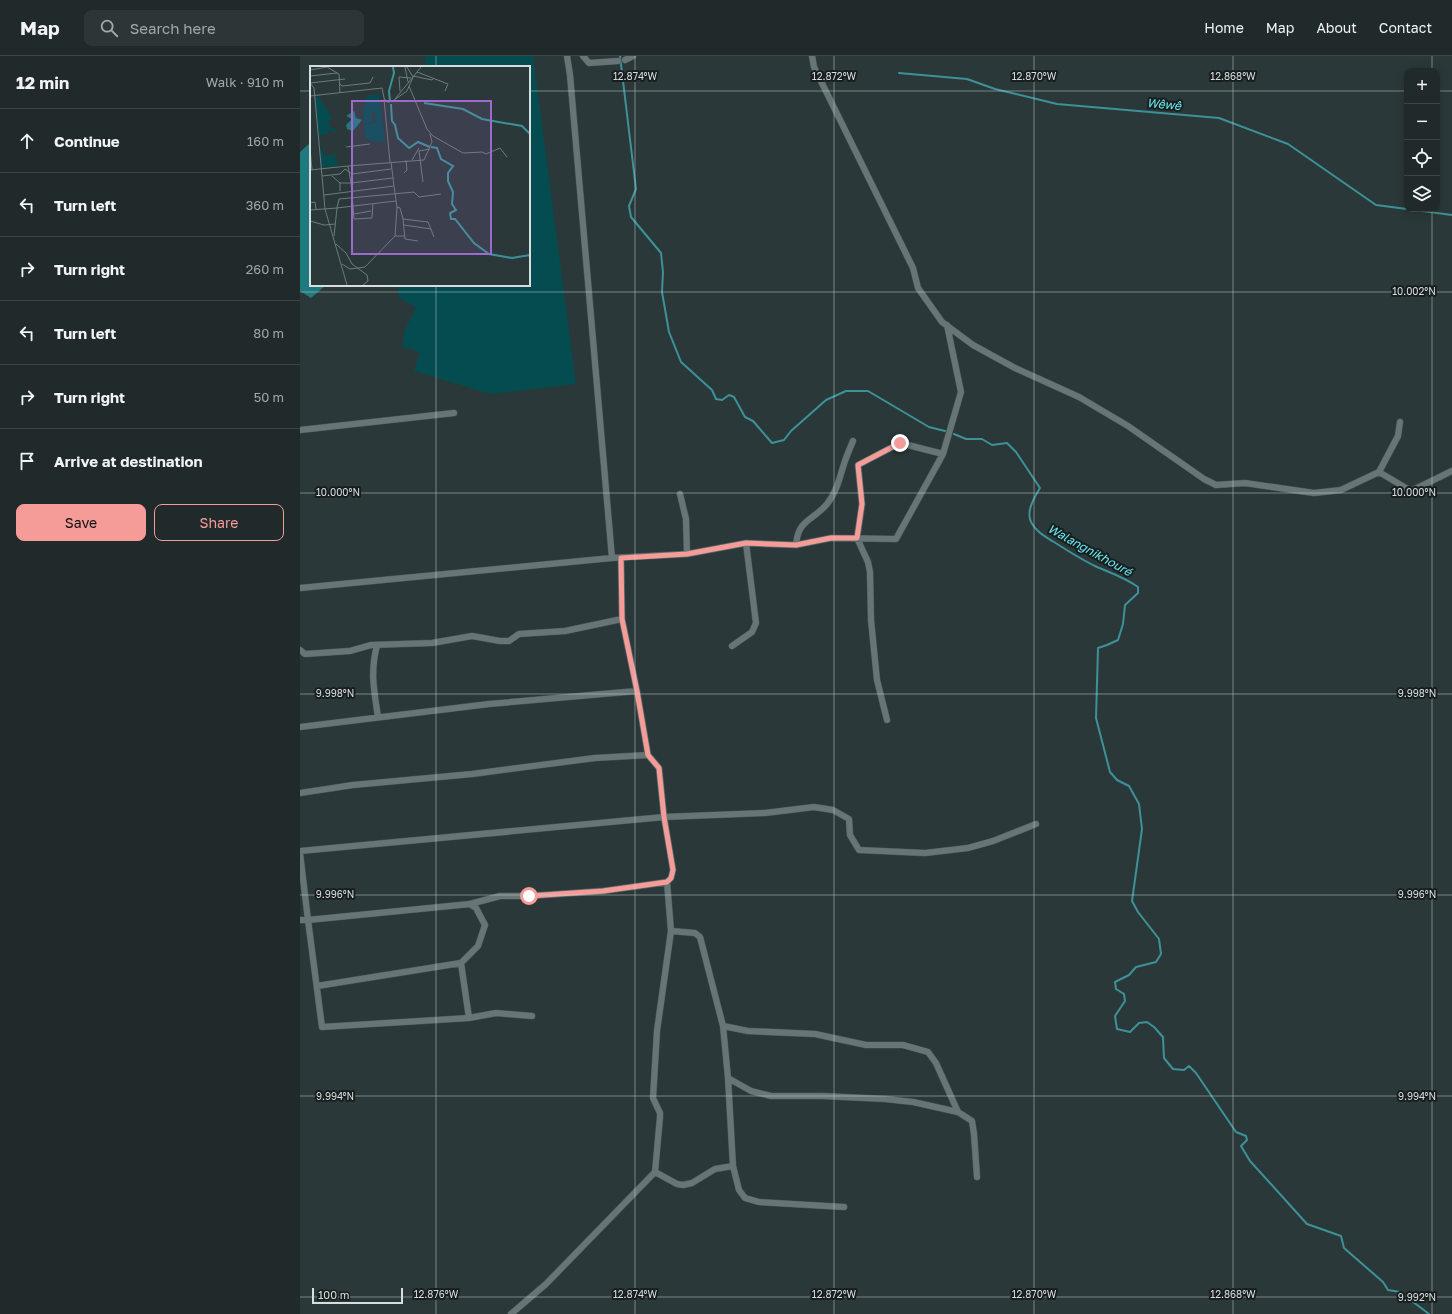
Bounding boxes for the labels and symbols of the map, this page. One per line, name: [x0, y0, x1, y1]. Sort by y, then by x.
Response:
inset map: [310, 66, 530, 286]
text: 12.874°W: [613, 70, 657, 82]
text: 12.872°W: [812, 70, 857, 82]
text: 12.870°W: [1012, 70, 1057, 82]
text: 12.868°W: [1210, 70, 1256, 82]
water label: Wêwê: [1146, 95, 1183, 113]
text: 10.002°N: [1392, 285, 1436, 297]
route end: [891, 434, 909, 452]
text: 10.000°N: [316, 486, 360, 498]
text: 10.000°N: [1392, 486, 1436, 498]
water label: Walangnikhouré: [1045, 521, 1136, 580]
text: 9.998°N: [316, 687, 354, 699]
text: 9.998°N: [1398, 687, 1436, 699]
route start: [520, 887, 538, 905]
text: 9.996°N: [316, 888, 354, 900]
text: 9.996°N: [1398, 888, 1436, 900]
text: 9.994°N: [316, 1090, 354, 1102]
text: 9.994°N: [1398, 1090, 1436, 1102]
scale bar: [312, 1286, 403, 1305]
text: 12.876°W: [414, 1288, 459, 1300]
text: 12.874°W: [613, 1288, 657, 1300]
text: 12.872°W: [812, 1288, 857, 1300]
text: 12.870°W: [1012, 1288, 1057, 1300]
text: 12.868°W: [1210, 1288, 1256, 1300]
text: 9.992°N: [1398, 1291, 1436, 1303]

